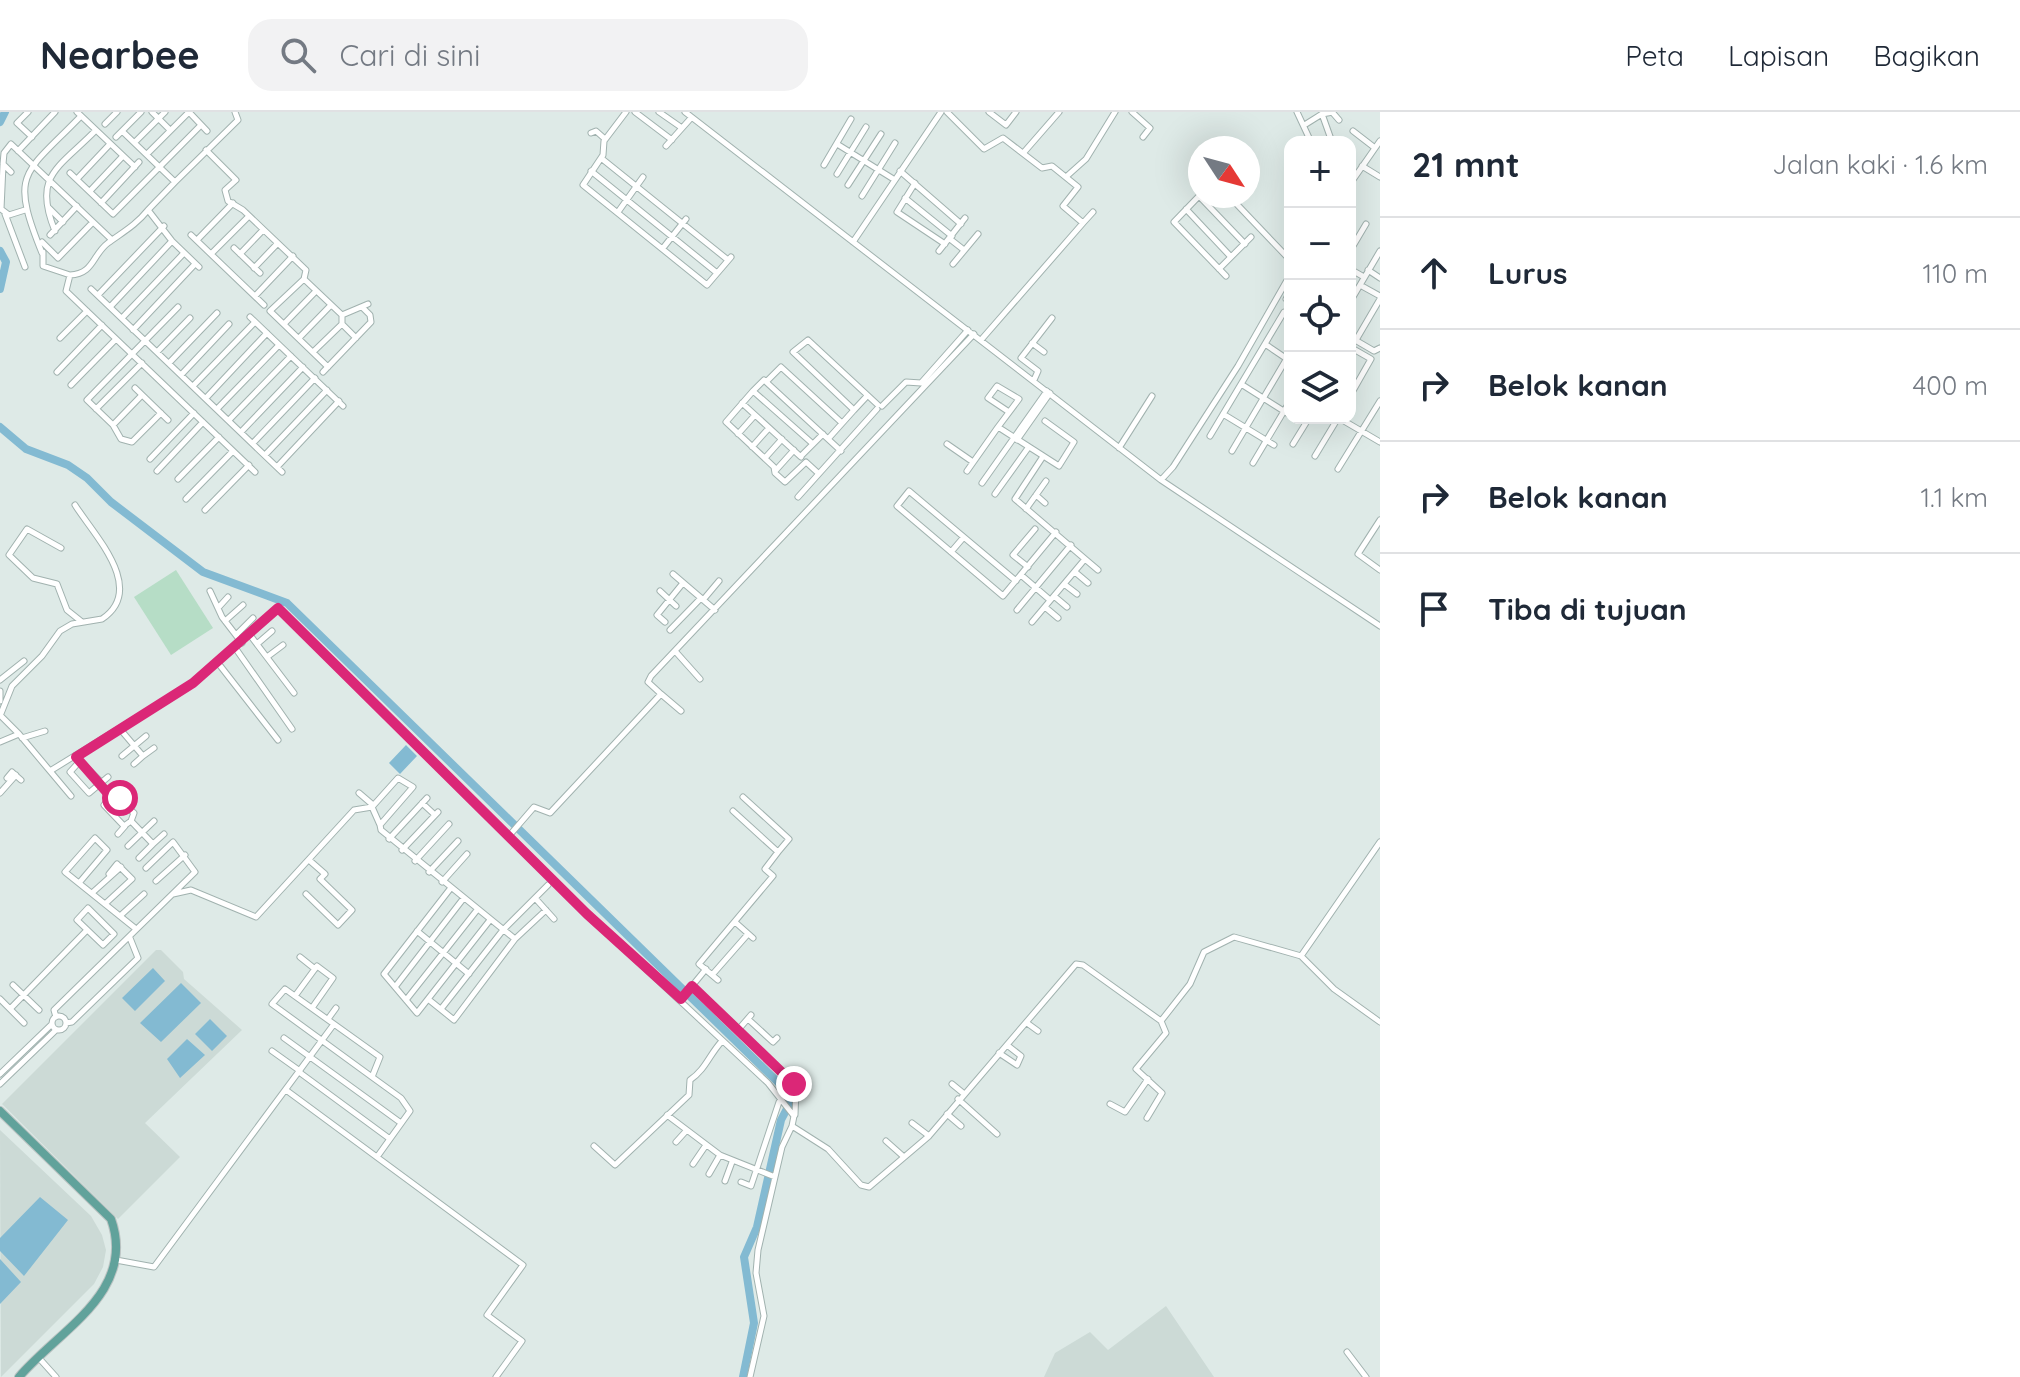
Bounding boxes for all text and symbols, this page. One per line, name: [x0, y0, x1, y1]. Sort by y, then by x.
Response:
search box: [248, 19, 808, 91]
text: Nearbee: [40, 31, 200, 79]
icon: search: [276, 33, 320, 77]
text: Cari di sini: [340, 36, 481, 74]
text: Peta: [1625, 38, 1684, 73]
text: Lapisan: [1728, 38, 1829, 73]
text: Bagikan: [1873, 38, 1980, 73]
north arrow: [1188, 136, 1260, 208]
map controls: [1284, 136, 1356, 424]
button: +: [1284, 136, 1356, 208]
text: 21 mnt: [1412, 143, 1520, 186]
text: Jalan kaki · 1.6 km: [1772, 148, 1988, 181]
button: −: [1284, 208, 1356, 280]
icon: ahead: [1412, 251, 1456, 295]
text: Lurus: [1488, 254, 1568, 292]
text: 110 m: [1922, 257, 1988, 290]
button: locate: [1284, 280, 1356, 352]
button: layers: [1284, 352, 1356, 424]
icon: right: [1412, 363, 1456, 407]
text: Belok kanan: [1488, 366, 1668, 404]
text: 400 m: [1913, 369, 1988, 402]
icon: right: [1412, 475, 1456, 519]
text: Belok kanan: [1488, 478, 1668, 516]
text: 1.1 km: [1920, 481, 1988, 514]
icon: arrive: [1412, 587, 1456, 631]
text: Tiba di tujuan: [1488, 590, 1687, 628]
route start: [102, 780, 138, 816]
route end: [776, 1066, 812, 1102]

